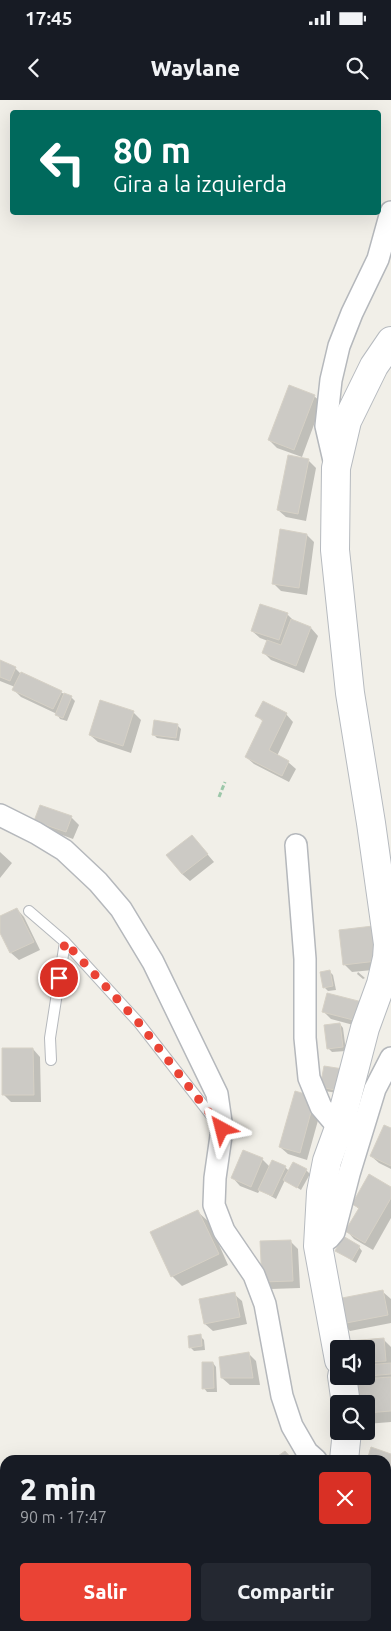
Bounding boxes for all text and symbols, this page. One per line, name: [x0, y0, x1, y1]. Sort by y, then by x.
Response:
text: 17:45: [25, 7, 73, 29]
icon: back: [20, 54, 48, 82]
icon: search: [343, 54, 371, 82]
text: Waylane: [151, 55, 240, 80]
icon: left: [30, 130, 95, 195]
text: 80 m: [113, 130, 191, 170]
text: Gira a la izquierda: [113, 171, 287, 196]
pin: [38, 957, 80, 999]
icon: arrive: [45, 964, 73, 992]
position arrow: [195, 1102, 247, 1154]
map controls: [330, 1340, 375, 1440]
button: sound: [330, 1340, 375, 1385]
button: search: [330, 1395, 375, 1440]
text: 2 min: [20, 1472, 96, 1506]
button: close: [319, 1472, 371, 1524]
text: 90 m · 17:47: [20, 1508, 107, 1526]
button: Salir: [20, 1563, 191, 1621]
button: Compartir: [201, 1563, 371, 1621]

